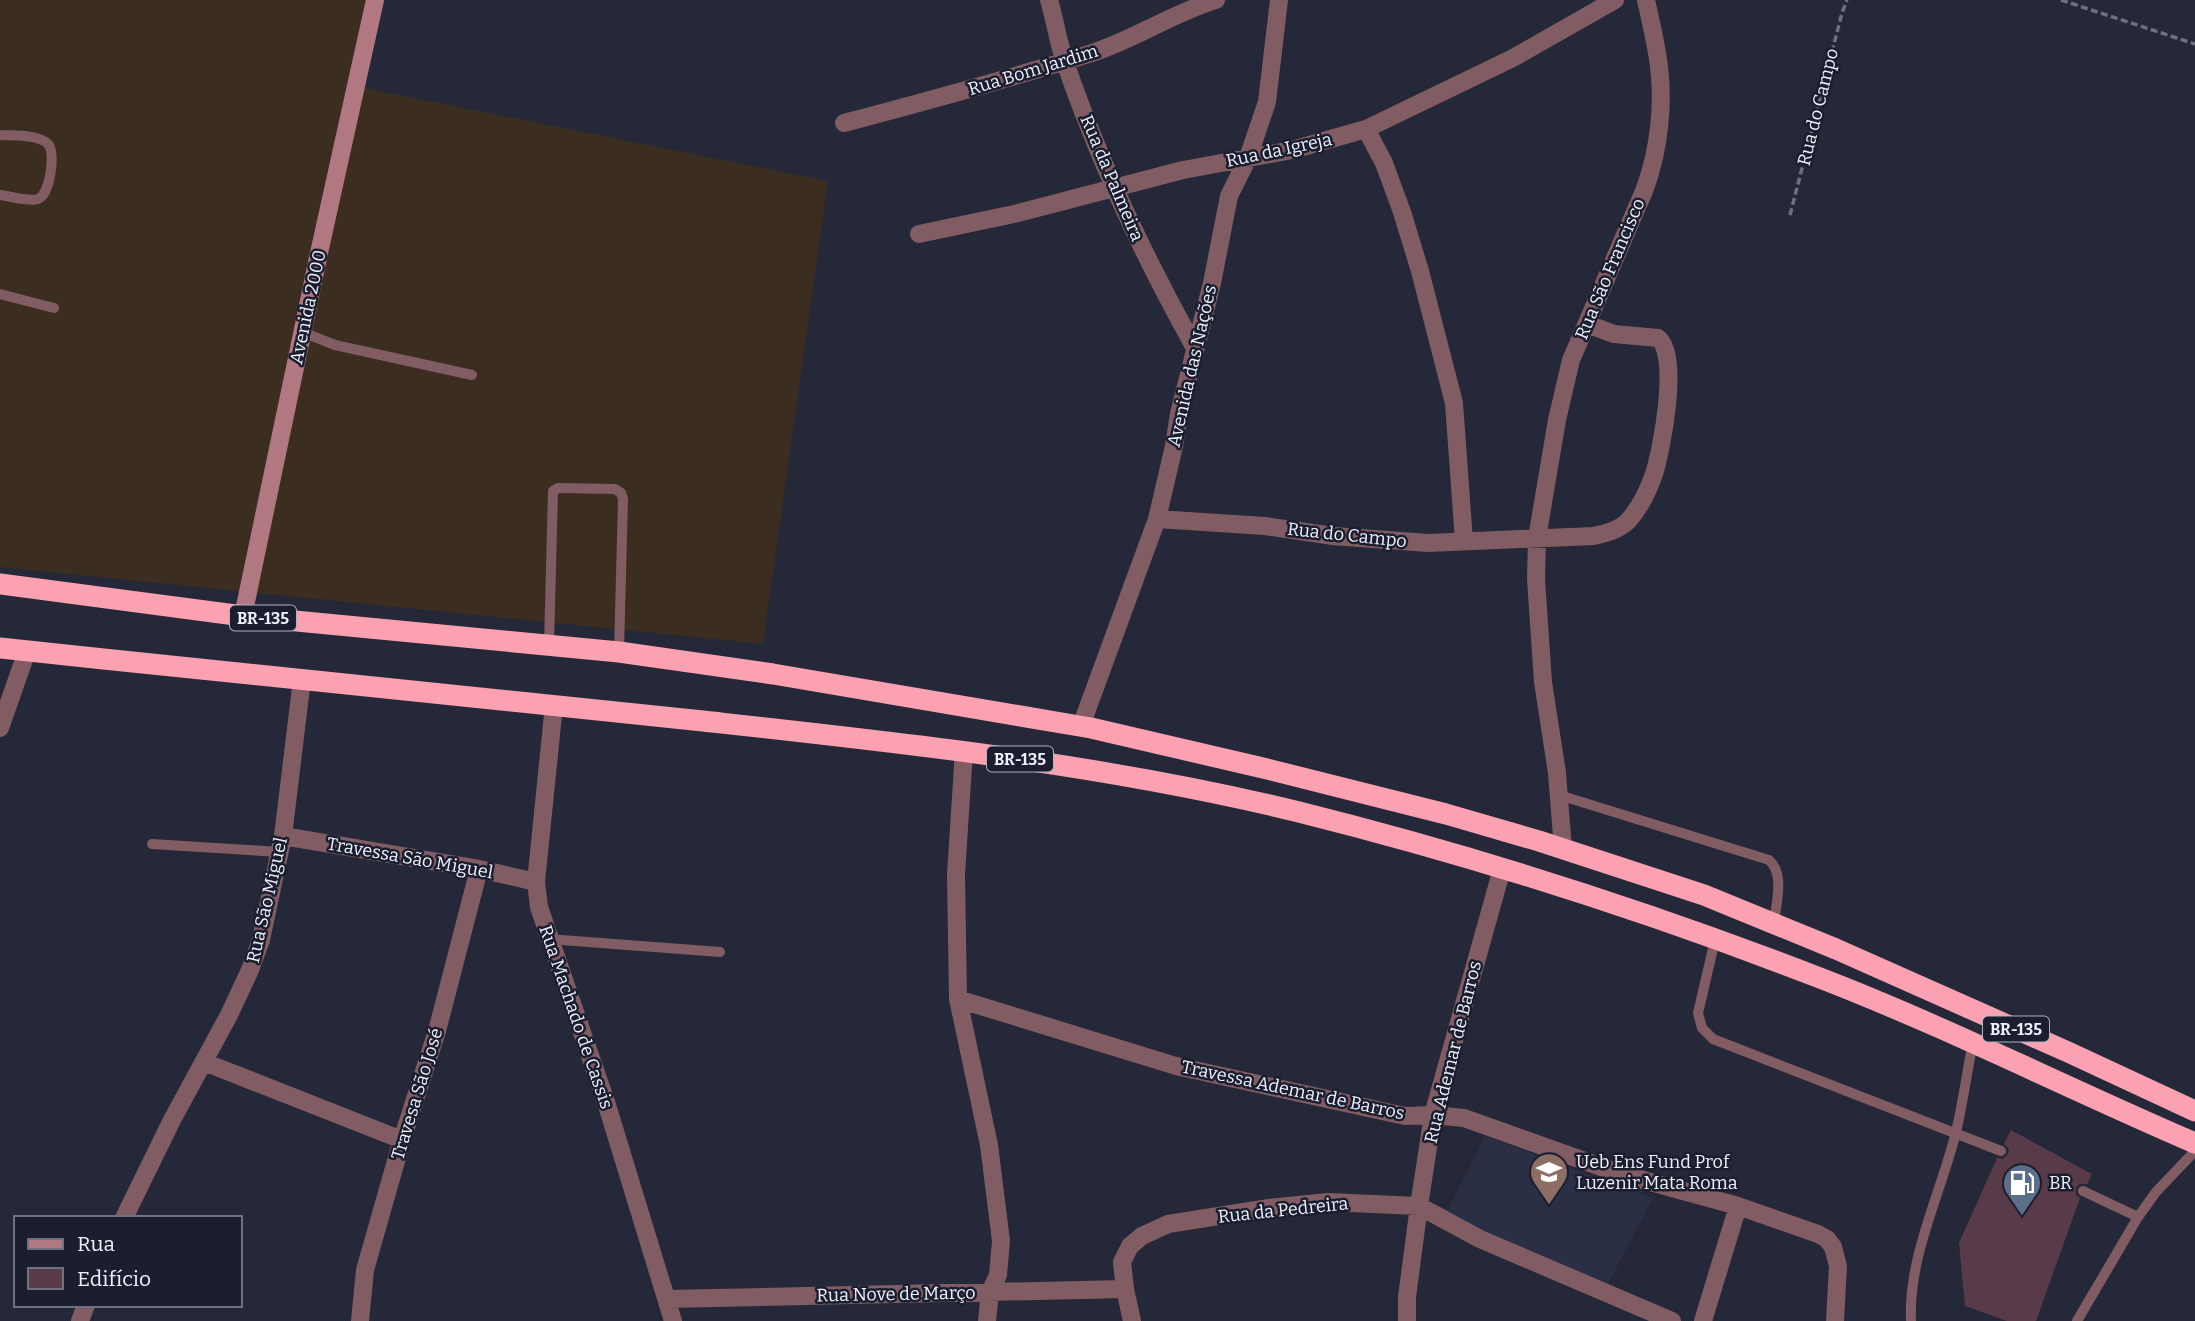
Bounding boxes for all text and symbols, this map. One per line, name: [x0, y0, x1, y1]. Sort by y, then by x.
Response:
street label: Rua Bom Jardim: [965, 40, 1101, 100]
street label: Rua do Campo: [1793, 46, 1843, 168]
street label: Rua da Palmeira: [1076, 112, 1149, 245]
street label: Rua da Igreja: [1224, 128, 1334, 172]
street label: Rua São Francisco: [1570, 195, 1650, 343]
street label: Avenida 2000: [285, 248, 331, 366]
street label: Avenida das Nações: [1163, 283, 1221, 449]
street label: Rua do Campo: [1286, 518, 1408, 552]
road number: BR-135: [230, 606, 296, 631]
road number: BR-135: [987, 746, 1053, 772]
street label: Travessa São Miguel: [325, 833, 495, 883]
street label: Rua São Miguel: [242, 835, 292, 965]
street label: Rua Machado de Cassis: [534, 922, 618, 1112]
street label: Rua Ademar de Barros: [1420, 959, 1486, 1145]
road number: BR-135: [1983, 1016, 2049, 1042]
street label: Travesa São José: [387, 1025, 447, 1163]
street label: Travessa Ademar de Barros: [1179, 1056, 1407, 1124]
school or university icon: Ueb Ens Fund Prof Luzenir Mata Roma: [1528, 1151, 1570, 1206]
place label: Ueb Ens Fund Prof Luzenir Mata Roma: [1576, 1151, 1738, 1194]
fuel station icon: BR: [2001, 1162, 2043, 1217]
place label: BR: [2049, 1172, 2072, 1194]
street label: Rua da Pedreira: [1217, 1192, 1349, 1228]
legend: [14, 1216, 242, 1307]
text: Rua: [77, 1231, 115, 1257]
text: Edifício: [77, 1266, 151, 1292]
street label: Rua Nove de Março: [816, 1282, 976, 1306]

